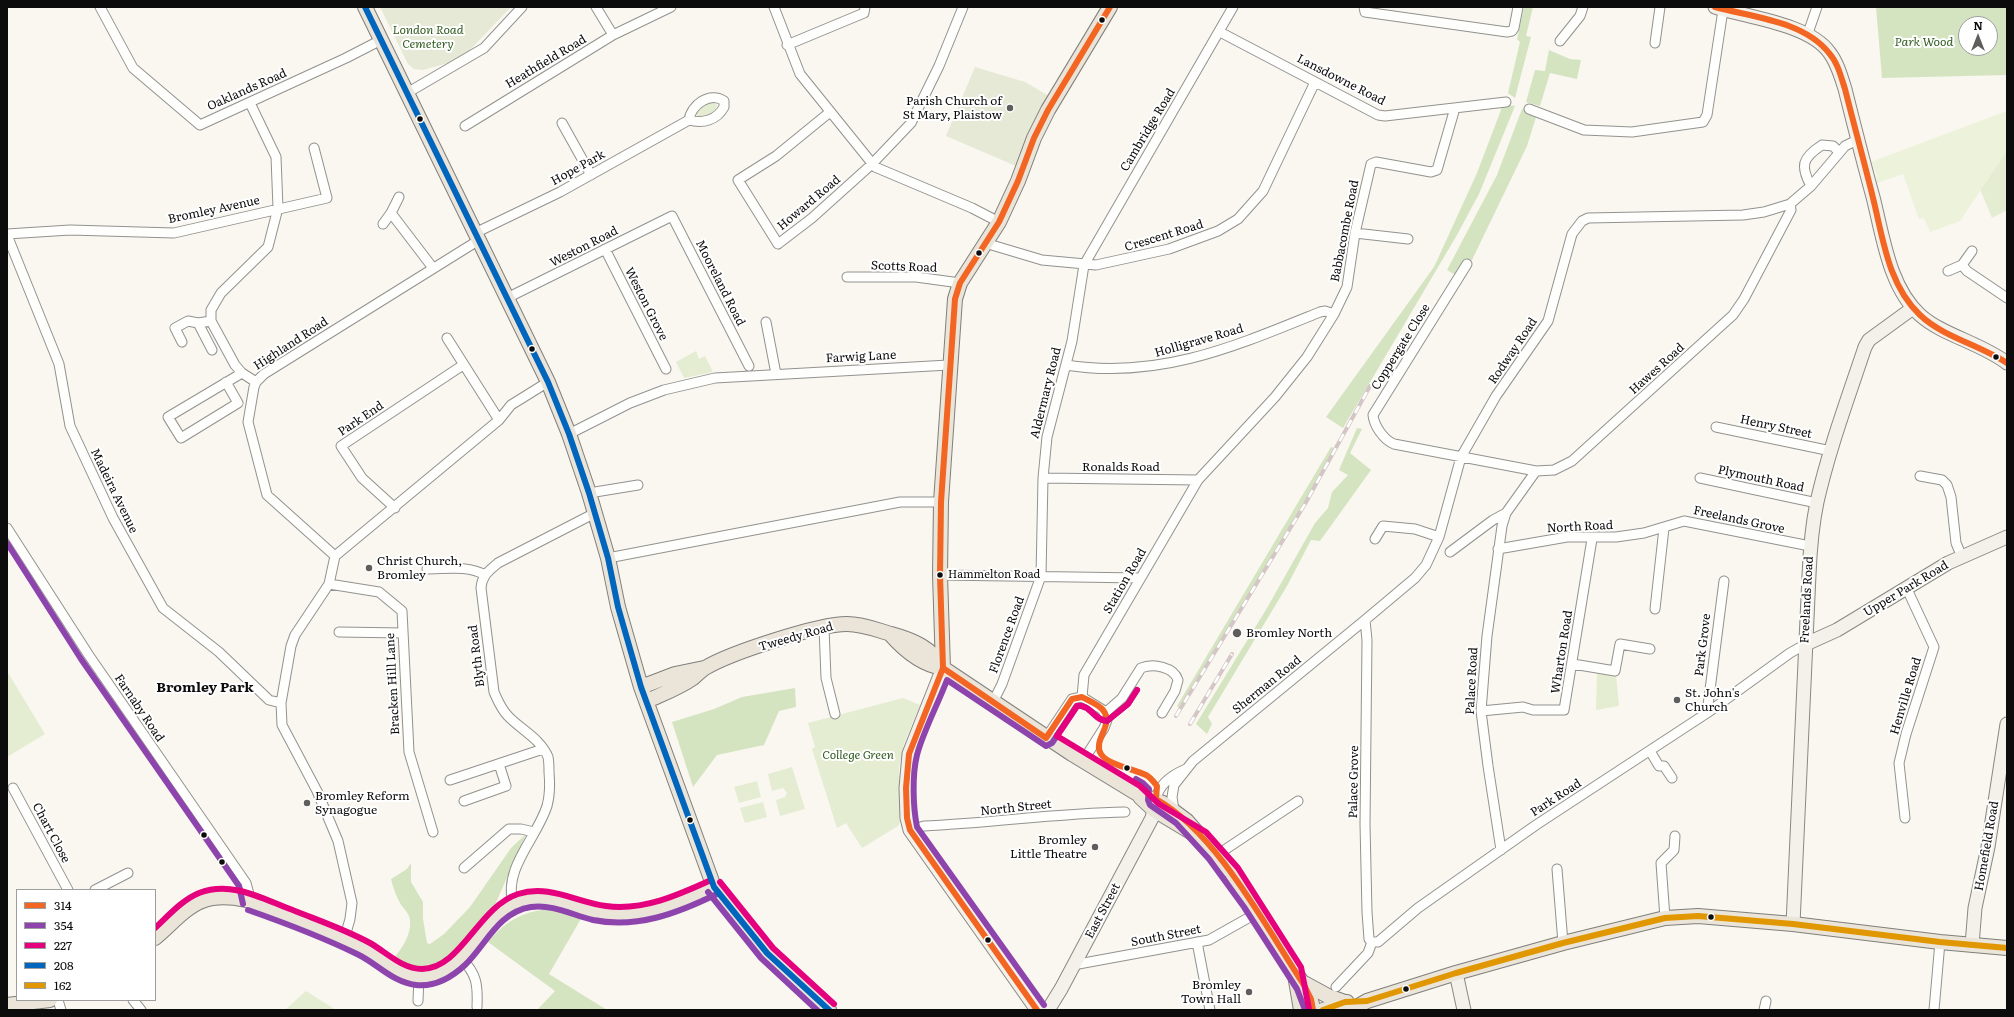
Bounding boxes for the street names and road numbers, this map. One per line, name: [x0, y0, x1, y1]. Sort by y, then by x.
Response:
street label: Heathfield Road: [503, 32, 589, 92]
street label: Lansdowne Road: [1294, 51, 1388, 109]
street label: Oaklands Road: [205, 66, 289, 114]
street label: Cambridge Road: [1118, 86, 1178, 174]
street label: Hope Park: [549, 147, 607, 189]
street label: Howard Road: [775, 172, 843, 234]
street label: Babbacombe Road: [1328, 179, 1362, 283]
street label: Bromley Avenue: [167, 193, 261, 227]
street label: Crescent Road: [1123, 217, 1205, 255]
street label: Weston Road: [548, 224, 620, 270]
street label: Mooreland Road: [692, 238, 748, 328]
street label: Scotts Road: [871, 259, 937, 275]
street label: Weston Grove: [621, 265, 671, 343]
street label: Coppergate Close: [1369, 301, 1433, 393]
street label: Highland Road: [251, 315, 331, 373]
street label: Rodway Road: [1486, 315, 1540, 387]
street label: Holligrave Road: [1153, 321, 1245, 361]
street label: Hawes Road: [1626, 340, 1688, 398]
street label: Aldermary Road: [1028, 346, 1064, 440]
street label: Farwig Lane: [825, 348, 897, 366]
street label: Park End: [336, 399, 386, 439]
street label: Henry Street: [1739, 412, 1813, 442]
street label: Madeira Avenue: [87, 446, 141, 536]
street label: Ronalds Road: [1082, 460, 1160, 474]
street label: Plymouth Road: [1717, 463, 1805, 495]
street label: Freelands Grove: [1692, 503, 1786, 537]
street label: North Road: [1547, 518, 1613, 536]
street label: Station Road: [1100, 546, 1150, 616]
street label: Freelands Road: [1798, 556, 1816, 644]
street label: Upper Park Road: [1861, 558, 1951, 620]
street label: Florence Road: [986, 594, 1028, 676]
street label: Wharton Road: [1548, 609, 1576, 695]
street label: Park Grove: [1692, 613, 1714, 677]
street label: Tweedy Road: [757, 619, 835, 655]
street label: Blyth Road: [466, 624, 488, 688]
street label: Bracken Hill Lane: [383, 633, 403, 735]
street label: Palace Road: [1463, 647, 1481, 715]
street label: Sherman Road: [1230, 653, 1304, 717]
street label: Henville Road: [1887, 656, 1925, 736]
street label: Farnaby Road: [111, 671, 167, 745]
street label: Palace Grove: [1346, 745, 1362, 819]
street label: Park Road: [1528, 776, 1584, 820]
street label: North Street: [980, 797, 1052, 819]
street label: Chart Close: [29, 800, 73, 866]
street label: Homefield Road: [1972, 800, 2002, 892]
street label: East Street: [1082, 881, 1124, 941]
street label: South Street: [1130, 922, 1202, 950]

